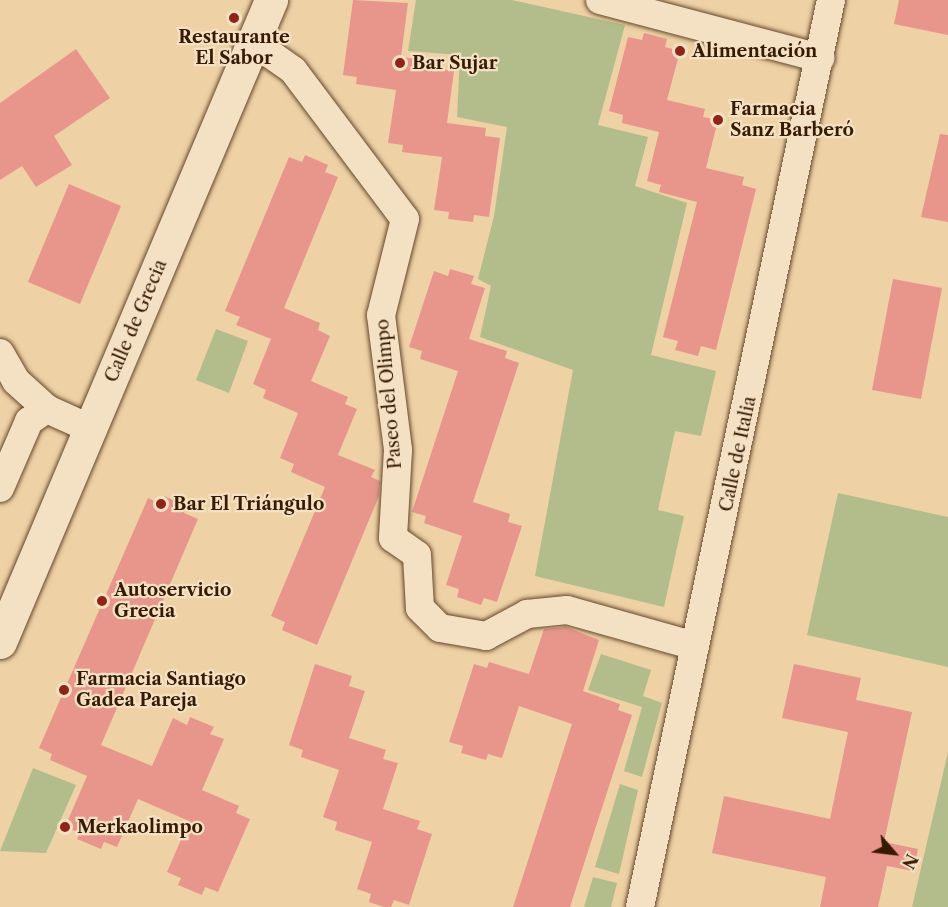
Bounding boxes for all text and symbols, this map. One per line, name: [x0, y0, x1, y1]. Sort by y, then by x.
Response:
marker: Restaurante El Sabor: [227, 11, 241, 25]
place label: Restaurante El Sabor: [178, 27, 290, 70]
place label: Alimentación: [692, 40, 817, 62]
marker: Alimentación: [673, 44, 687, 58]
place label: Bar Sujar: [412, 52, 498, 74]
marker: Bar Sujar: [393, 56, 407, 70]
place label: Farmacia Sanz Barberó: [730, 99, 854, 142]
marker: Farmacia Sanz Barberó: [711, 113, 725, 127]
street label: Calle de Grecia: [100, 256, 172, 386]
street label: Paseo del Olimpo: [372, 318, 406, 470]
street label: Calle de Italia: [715, 394, 761, 514]
place label: Bar El Triángulo: [173, 493, 325, 515]
marker: Bar El Triángulo: [154, 497, 168, 511]
place label: Autoservicio Grecia: [114, 580, 231, 622]
marker: Autoservicio Grecia: [95, 594, 109, 608]
place label: Farmacia Santiago Gadea Pareja: [76, 669, 246, 712]
marker: Farmacia Santiago Gadea Pareja: [57, 683, 71, 697]
place label: Merkaolimpo: [77, 816, 203, 838]
marker: Merkaolimpo: [58, 820, 72, 834]
north arrow: [864, 823, 924, 883]
text: N: [898, 851, 922, 872]

